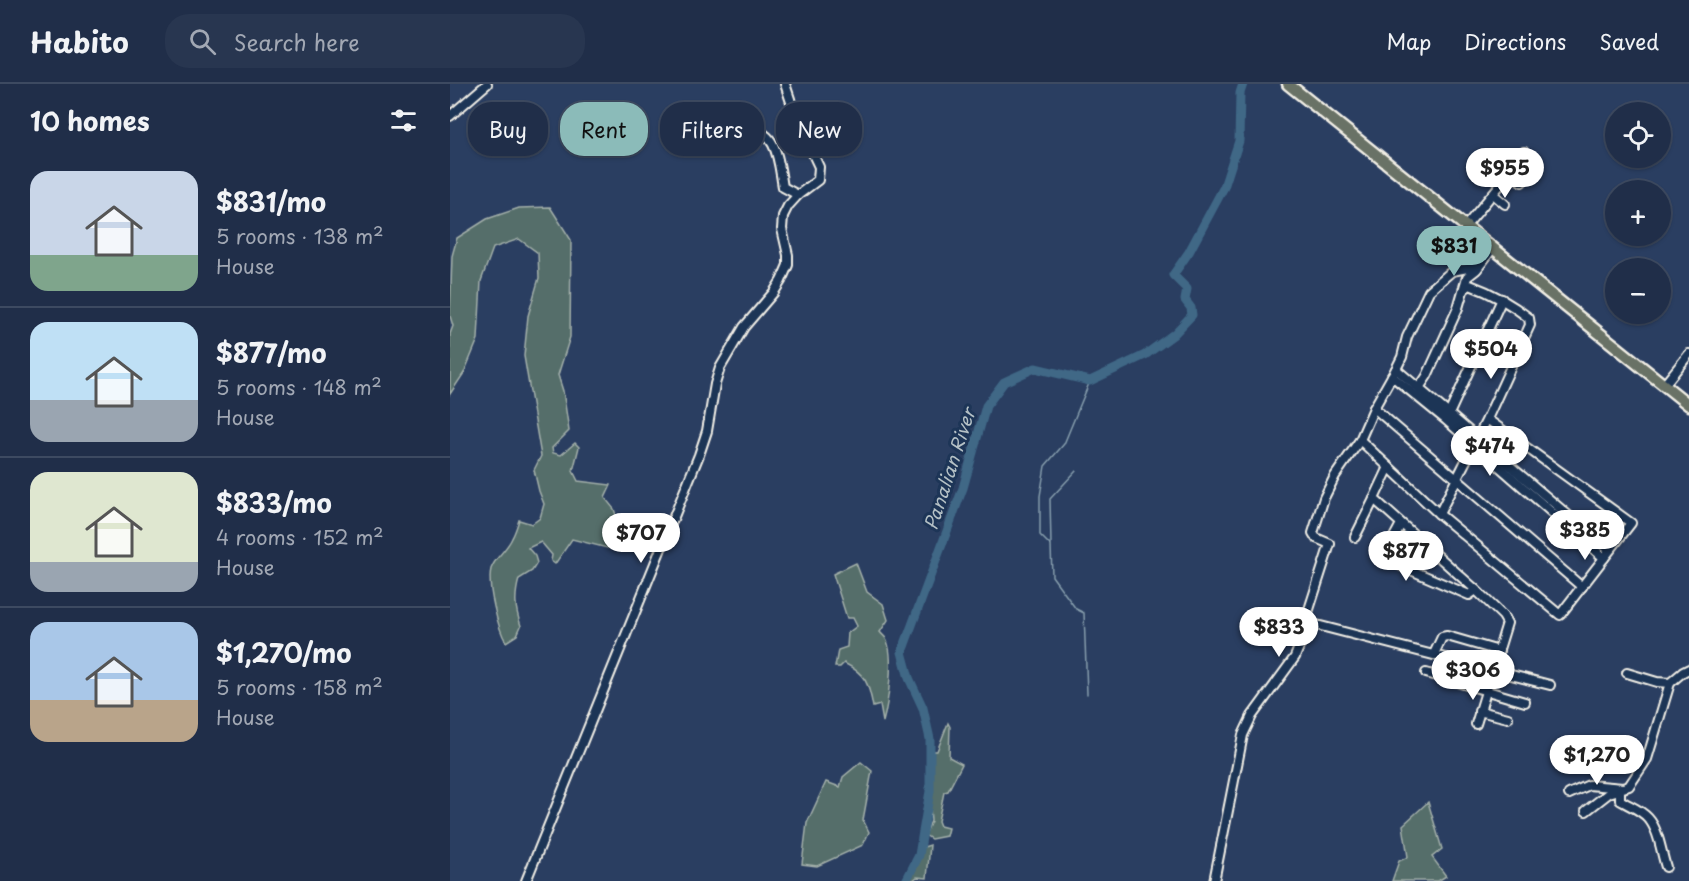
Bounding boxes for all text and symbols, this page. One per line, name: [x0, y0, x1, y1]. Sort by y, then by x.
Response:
search box: [165, 14, 585, 68]
text: Habito: [30, 20, 129, 63]
icon: search: [186, 25, 219, 58]
text: Search here: [234, 25, 360, 58]
text: Map: [1386, 25, 1431, 57]
text: Directions: [1464, 25, 1566, 57]
text: Saved: [1599, 25, 1659, 57]
text: 10 homes: [30, 101, 150, 140]
chip: Buy: [468, 102, 548, 156]
chip: Rent: [560, 102, 648, 156]
chip: Filters: [660, 102, 764, 156]
chip: New: [776, 102, 862, 156]
map controls: [1605, 102, 1671, 324]
button: locate: [1605, 102, 1671, 168]
icon: filters: [387, 104, 420, 137]
pin: $955: [1469, 148, 1541, 199]
text: $955: [1480, 152, 1530, 182]
button: +: [1605, 180, 1671, 246]
text: $831/mo: [216, 182, 326, 221]
icon: home: [78, 195, 150, 267]
text: 5 rooms · 138 m²: [216, 221, 384, 251]
pin: $831: [1418, 226, 1490, 277]
text: $831: [1431, 230, 1477, 260]
text: House: [216, 251, 275, 281]
button: −: [1605, 258, 1671, 324]
pin: $504: [1455, 329, 1527, 380]
text: $877/mo: [216, 333, 327, 372]
text: $504: [1464, 333, 1518, 363]
icon: home: [78, 346, 150, 418]
text: 5 rooms · 148 m²: [216, 372, 382, 402]
text: House: [216, 402, 275, 432]
water label: Panalian River: [917, 402, 982, 533]
pin: $474: [1454, 426, 1526, 477]
text: $474: [1465, 430, 1515, 460]
text: $833/mo: [216, 483, 332, 522]
icon: home: [78, 496, 150, 568]
pin: $385: [1549, 510, 1621, 561]
pin: $707: [605, 513, 677, 564]
text: $385: [1559, 514, 1611, 544]
text: $707: [616, 517, 666, 547]
text: 4 rooms · 152 m²: [216, 522, 384, 552]
pin: $877: [1370, 531, 1442, 582]
text: $877: [1382, 535, 1430, 565]
text: House: [216, 552, 275, 582]
pin: $833: [1243, 607, 1315, 658]
text: $833: [1253, 611, 1305, 641]
text: $1,270/mo: [216, 633, 352, 672]
icon: home: [78, 646, 150, 718]
pin: $306: [1437, 650, 1509, 701]
text: $306: [1446, 654, 1500, 684]
text: 5 rooms · 158 m²: [216, 672, 383, 702]
text: House: [216, 702, 275, 732]
pin: $1,270: [1548, 735, 1646, 786]
text: $1,270: [1564, 739, 1630, 769]

